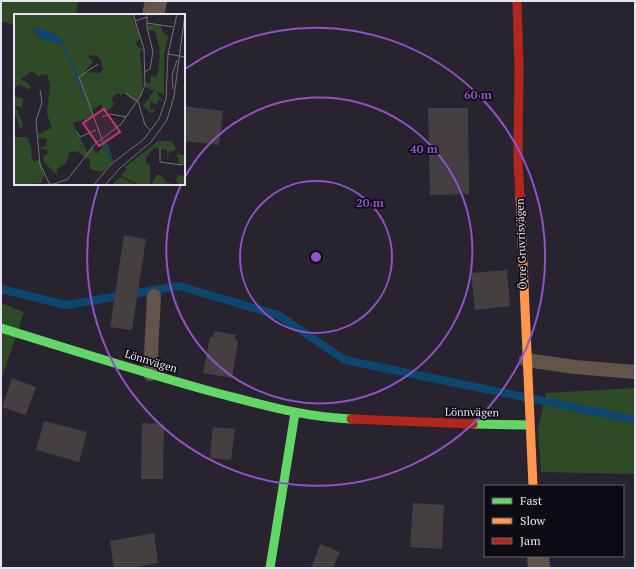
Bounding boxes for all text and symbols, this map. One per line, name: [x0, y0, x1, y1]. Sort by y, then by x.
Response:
inset map: [14, 14, 185, 185]
text: 60 m: [464, 87, 492, 102]
text: 40 m: [410, 141, 438, 156]
text: 20 m: [356, 195, 384, 210]
street label: Övre Gruvrisvägen: [512, 198, 530, 290]
centre of rings: [309, 250, 323, 264]
street label: Lönnvägen: [123, 346, 179, 376]
street label: Lönnvägen: [445, 405, 500, 419]
legend: [484, 485, 624, 557]
text: Fast: [520, 493, 543, 508]
text: Slow: [520, 513, 546, 528]
text: Jam: [520, 533, 541, 548]

